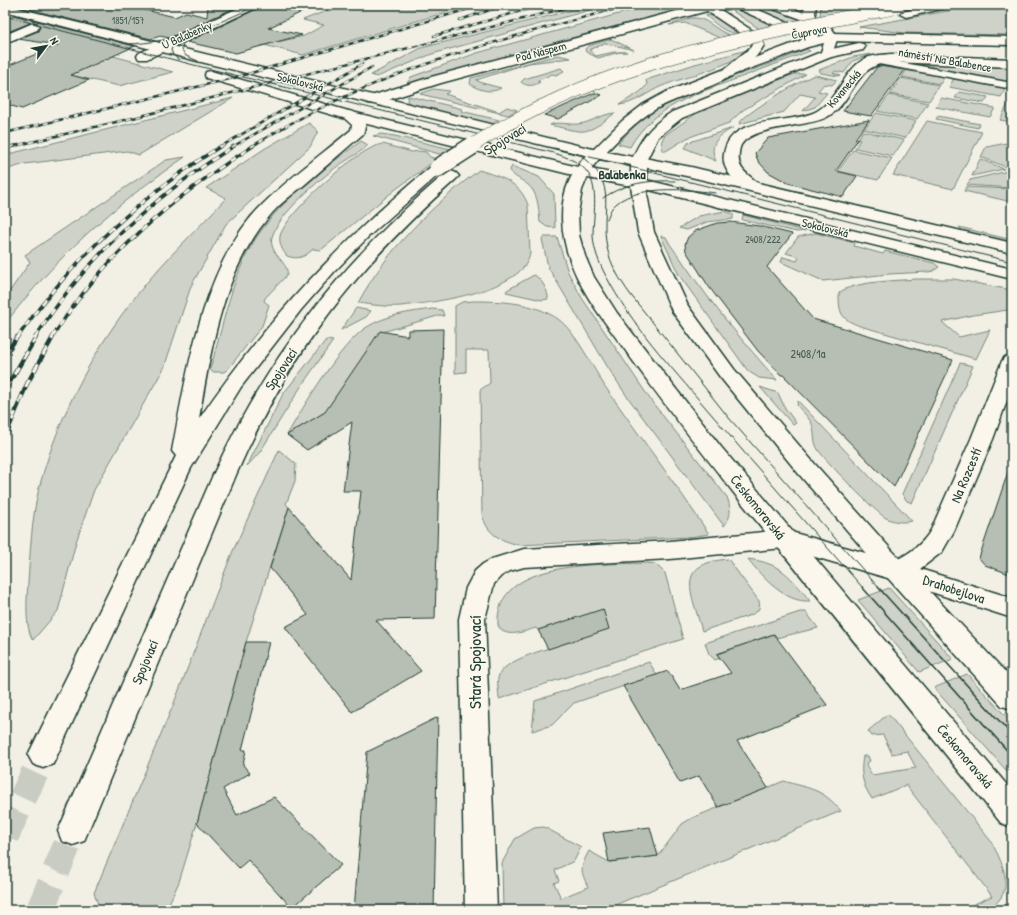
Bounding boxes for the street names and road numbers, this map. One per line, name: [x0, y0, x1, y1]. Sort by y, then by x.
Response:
street label: U Balabenky: [159, 16, 215, 53]
street label: Čuprova: [790, 20, 828, 43]
street label: Pod Náspem: [514, 37, 568, 66]
street label: náměstí Na Balabence: [897, 43, 993, 76]
street label: Kovanecká: [823, 66, 865, 111]
street label: Sokolovská: [275, 68, 325, 96]
street label: Spojovací: [480, 118, 530, 160]
street label: Sokolovská: [800, 214, 850, 242]
street label: Spojovací: [260, 344, 302, 394]
street label: Na Rozcestí: [945, 444, 986, 505]
street label: Českomoravská: [726, 470, 791, 544]
street label: Drahobejlova: [920, 570, 988, 609]
street label: Stará Spojovací: [463, 615, 486, 709]
street label: Spojovací: [127, 637, 163, 687]
street label: Českomoravská: [933, 720, 998, 792]

